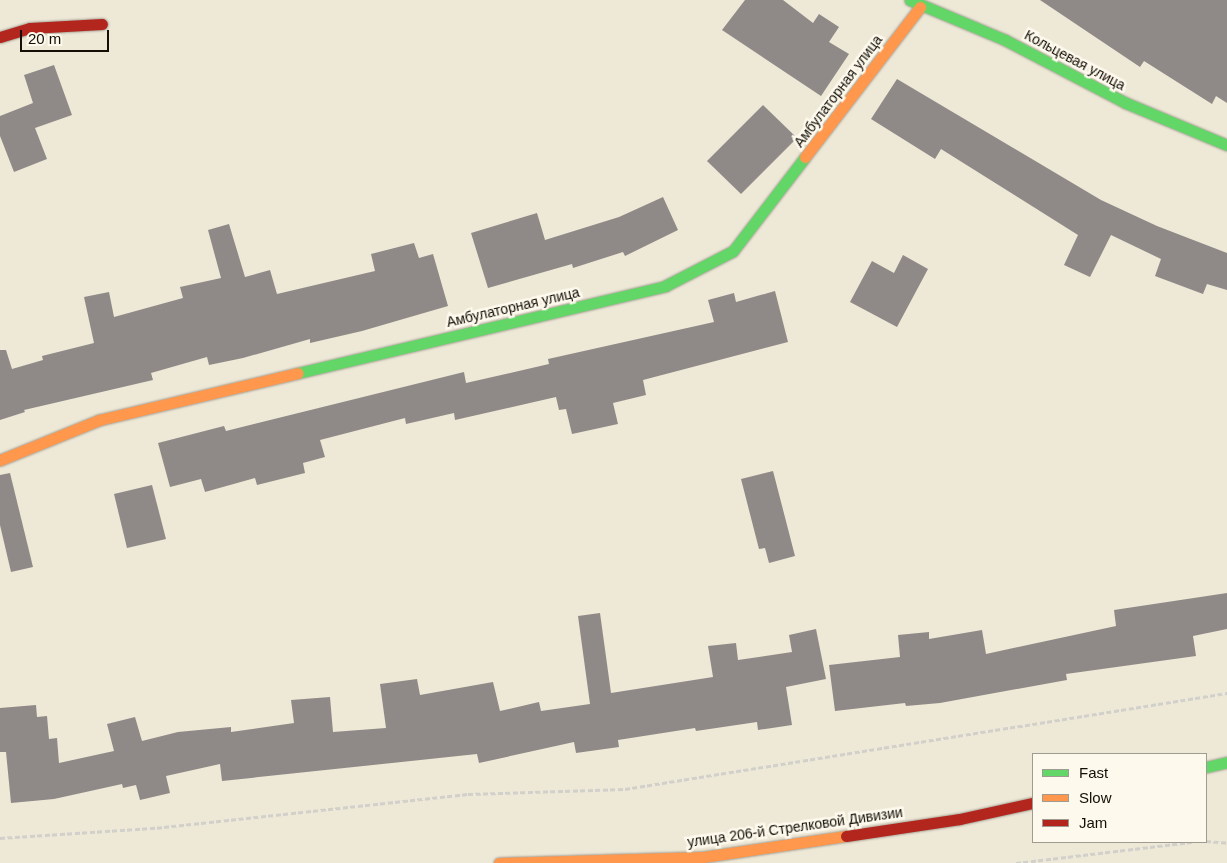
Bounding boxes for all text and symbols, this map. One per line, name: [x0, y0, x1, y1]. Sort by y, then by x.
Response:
scale bar: [22, 20, 111, 52]
street label: Кольцевая улица: [1022, 26, 1128, 94]
text: 20 m: [28, 30, 61, 47]
street label: Амбулаторная улица: [790, 32, 886, 150]
street label: Амбулаторная улица: [445, 284, 581, 330]
legend: [1032, 753, 1207, 843]
text: Fast: [1079, 764, 1108, 781]
text: Slow: [1079, 789, 1112, 806]
street label: улица 206-й Стрелковой Дивизии: [686, 804, 904, 850]
text: Jam: [1079, 814, 1107, 831]

